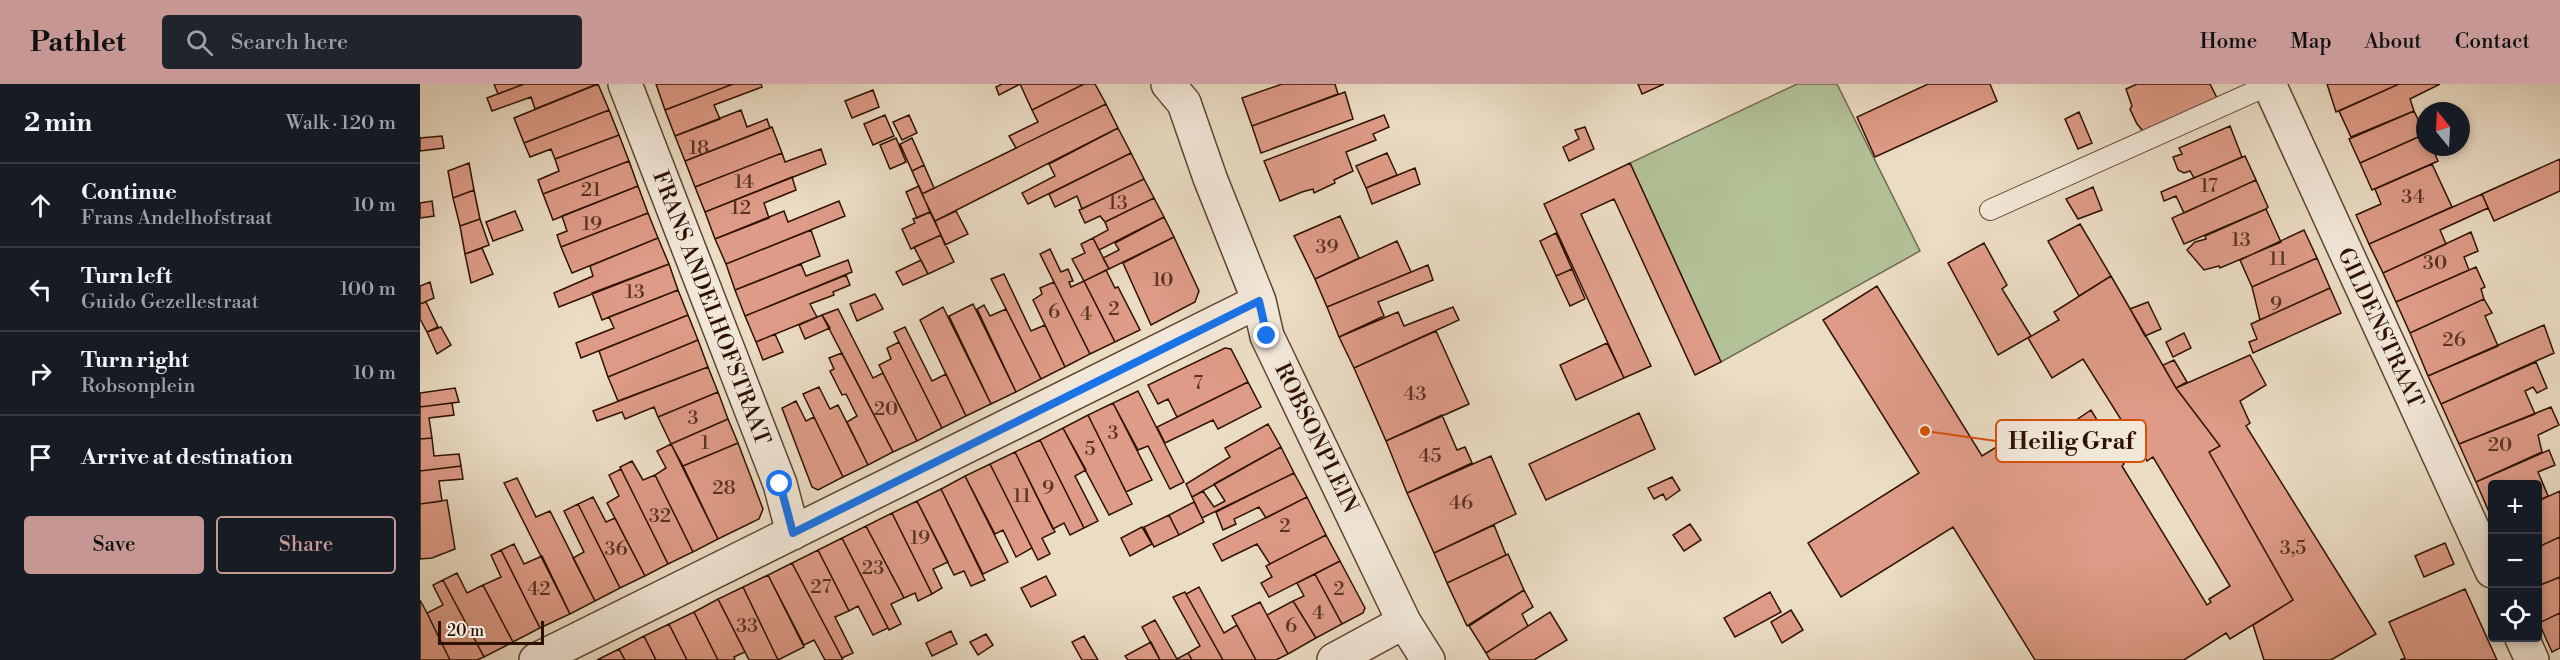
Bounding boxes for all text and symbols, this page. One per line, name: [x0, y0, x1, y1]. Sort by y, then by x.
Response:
search box: [162, 15, 582, 69]
text: Pathlet: [30, 25, 126, 60]
icon: search: [183, 26, 216, 59]
text: Search here: [231, 29, 348, 56]
text: Home: [2200, 29, 2257, 55]
text: Map: [2290, 29, 2332, 55]
text: About: [2365, 29, 2422, 55]
text: Contact: [2455, 29, 2530, 55]
north arrow: [2416, 102, 2470, 156]
text: 2 min: [24, 107, 92, 139]
text: Walk · 120 m: [286, 111, 396, 136]
house number: 18: [689, 136, 709, 161]
street label: FRANS ANDELHOFSTRAAT: [646, 167, 776, 449]
house number: 14: [734, 170, 754, 195]
house number: 17: [2200, 174, 2218, 199]
house number: 21: [581, 178, 602, 203]
text: Continue: [81, 179, 177, 206]
house number: 34: [2401, 185, 2425, 210]
icon: ahead: [24, 189, 57, 222]
house number: 13: [1108, 191, 1128, 216]
text: 10 m: [353, 193, 396, 218]
house number: 12: [731, 196, 751, 221]
text: Frans Andelhofstraat: [81, 206, 273, 231]
house number: 19: [582, 212, 602, 237]
house number: 13: [2231, 228, 2251, 253]
house number: 39: [1315, 235, 1339, 260]
street label: GILDENSTRAAT: [2331, 244, 2429, 412]
house number: 11: [2269, 247, 2287, 272]
house number: 30: [2423, 251, 2447, 276]
text: Turn left: [81, 263, 172, 290]
house number: 10: [1152, 268, 1174, 293]
icon: left: [24, 273, 57, 306]
text: 100 m: [340, 277, 396, 302]
house number: 13: [625, 280, 645, 305]
text: Guido Gezellestraat: [81, 290, 259, 315]
house number: 9: [2270, 292, 2282, 317]
house number: 2: [1108, 297, 1120, 322]
house number: 6: [1048, 300, 1060, 325]
house number: 4: [1080, 302, 1092, 327]
route end: [1253, 322, 1279, 348]
house number: 26: [2442, 328, 2466, 353]
text: Turn right: [81, 347, 189, 374]
icon: right: [24, 357, 57, 390]
street label: ROBSONPLEIN: [1268, 359, 1364, 518]
text: 10 m: [353, 361, 396, 386]
house number: 7: [1193, 371, 1203, 396]
text: Robsonplein: [81, 374, 195, 399]
house number: 43: [1404, 382, 1426, 407]
house number: 20: [874, 397, 898, 422]
house number: 3: [687, 406, 699, 431]
callout: Heilig Graf: [1996, 420, 2146, 462]
house number: 3: [1107, 421, 1119, 446]
text: Heilig Graf: [2008, 427, 2136, 457]
house number: 1: [701, 431, 710, 456]
house number: 20: [2488, 433, 2512, 458]
house number: 5: [1084, 437, 1096, 462]
icon: arrive: [24, 441, 57, 474]
text: Arrive at destination: [81, 444, 293, 471]
house number: 45: [1419, 444, 1441, 469]
route start: [766, 470, 792, 496]
house number: 28: [712, 476, 736, 501]
house number: 9: [1042, 476, 1054, 501]
map controls: [2488, 480, 2542, 642]
button: +: [2488, 480, 2542, 534]
house number: 11: [1013, 484, 1031, 509]
house number: 46: [1449, 491, 1473, 516]
house number: 32: [649, 504, 671, 529]
house number: 2: [1279, 514, 1291, 539]
button: Save: [24, 516, 204, 574]
button: Share: [216, 516, 396, 574]
house number: 19: [910, 526, 930, 551]
button: −: [2488, 534, 2542, 588]
house number: 3,5: [2280, 536, 2306, 561]
house number: 36: [604, 537, 628, 562]
house number: 23: [862, 556, 884, 581]
house number: 27: [810, 575, 832, 600]
house number: 42: [527, 577, 551, 602]
house number: 2: [1333, 577, 1345, 602]
button: locate: [2488, 588, 2542, 642]
house number: 4: [1312, 601, 1324, 626]
house number: 33: [736, 614, 758, 639]
house number: 6: [1285, 614, 1297, 639]
scale bar: [438, 618, 544, 646]
text: 20 m: [447, 621, 484, 641]

